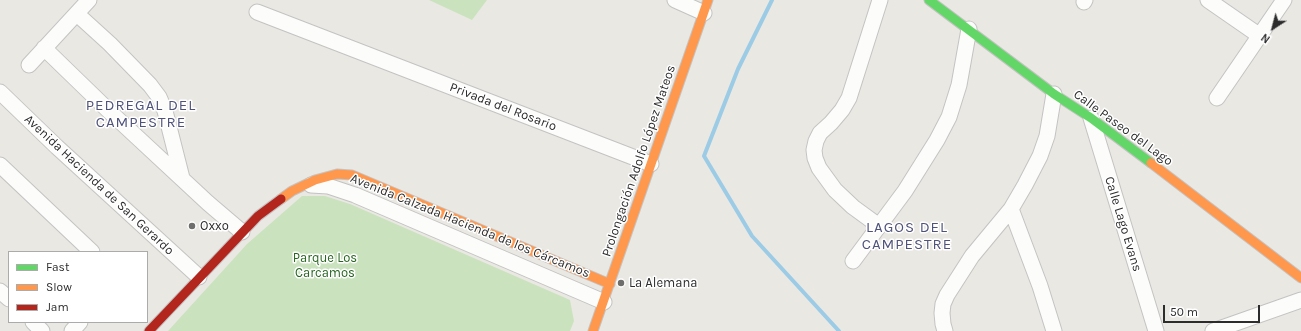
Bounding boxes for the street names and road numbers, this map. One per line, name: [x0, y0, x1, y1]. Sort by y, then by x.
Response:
street label: Prolongación Adolfo López Mateos: [599, 63, 679, 259]
street label: Privada del Rosario: [447, 79, 559, 135]
street label: Calle Paseo del Lago: [1070, 87, 1176, 169]
street label: Avenida Hacienda de San Gerardo: [21, 112, 177, 258]
street label: Avenida Calzada Hacienda de los Cárcamos: [348, 171, 592, 281]
street label: Calle Lago Evans: [1101, 175, 1145, 273]

